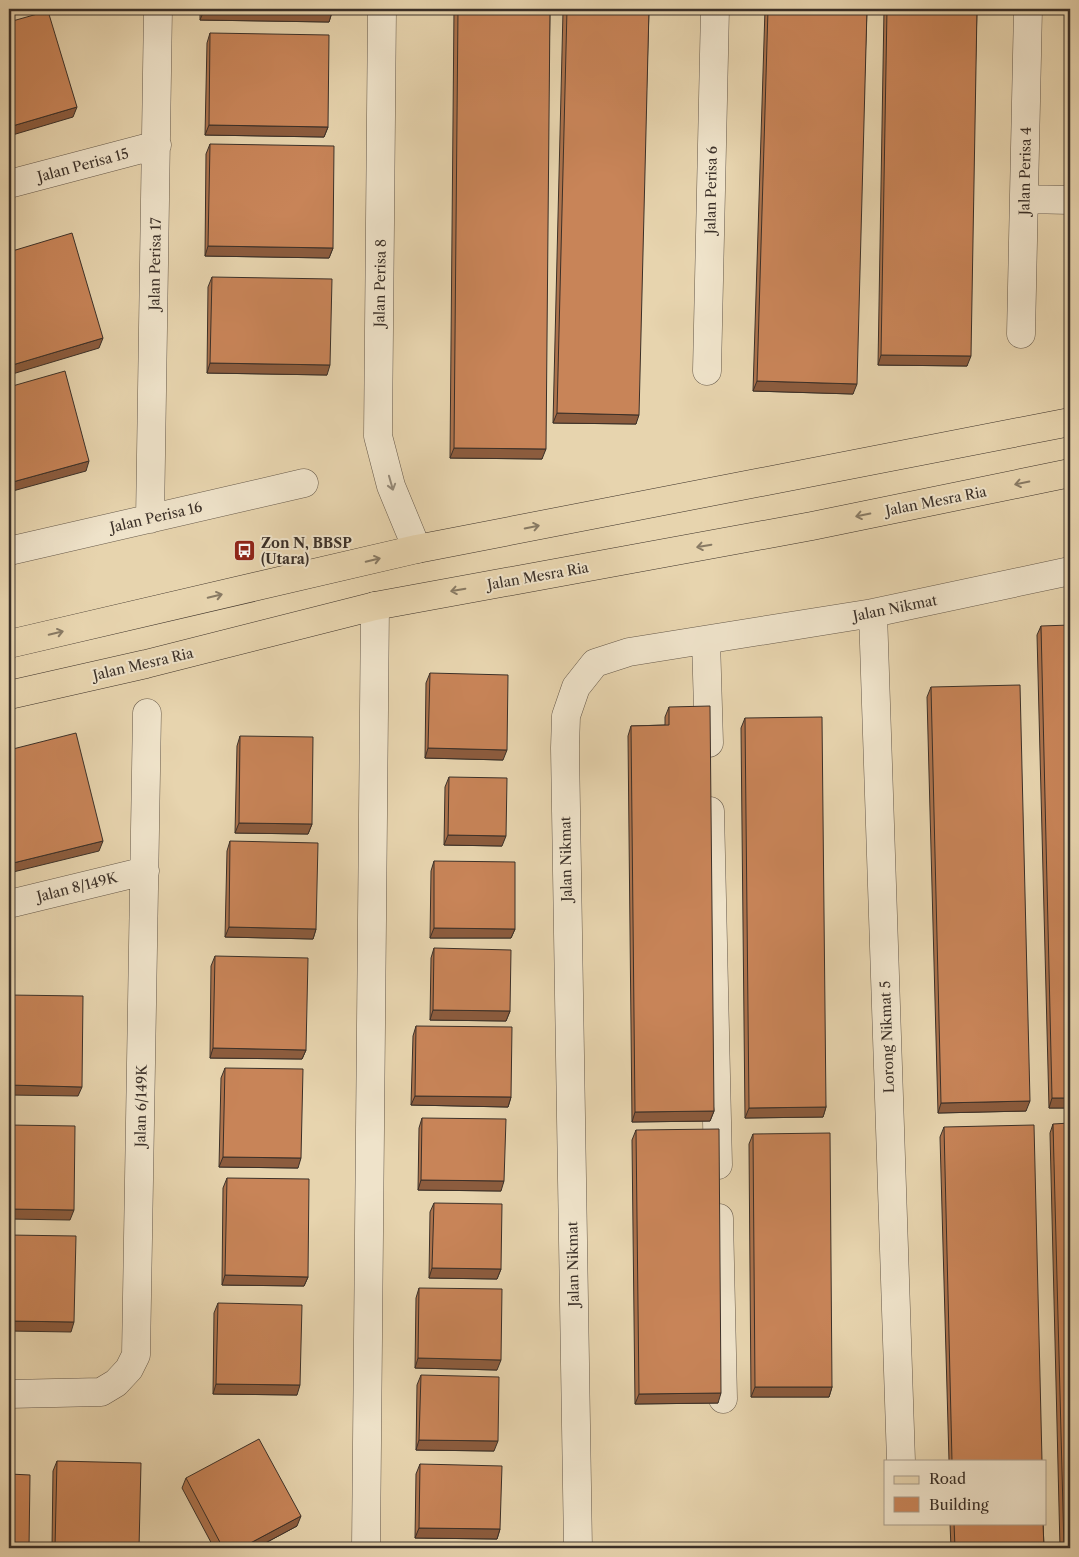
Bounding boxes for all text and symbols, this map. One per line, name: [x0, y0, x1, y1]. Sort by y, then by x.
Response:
street label: Jalan Perisa 4: [1015, 127, 1035, 217]
street label: Jalan Perisa 15: [34, 144, 131, 186]
street label: Jalan Perisa 6: [701, 146, 721, 236]
street label: Jalan Perisa 17: [145, 217, 165, 313]
street label: Jalan Perisa 8: [370, 239, 390, 329]
one-way arrow: [387, 475, 397, 491]
one-way arrow: [1015, 479, 1031, 488]
street label: Jalan Mesra Ria: [882, 482, 989, 520]
street label: Jalan Perisa 16: [106, 498, 204, 537]
one-way arrow: [856, 511, 872, 521]
one-way arrow: [524, 522, 540, 531]
place label: Zon N, BBSP (Utara): [261, 534, 352, 568]
bus stop icon: Zon N, BBSP (Utara): [233, 539, 257, 563]
one-way arrow: [696, 541, 712, 551]
one-way arrow: [364, 555, 380, 564]
street label: Jalan Mesra Ria: [484, 558, 591, 594]
one-way arrow: [450, 586, 466, 596]
one-way arrow: [206, 591, 222, 600]
street label: Jalan Nikmat: [849, 591, 939, 625]
one-way arrow: [48, 628, 64, 637]
street label: Jalan Mesra Ria: [89, 644, 196, 685]
street label: Jalan Nikmat: [556, 816, 576, 904]
street label: Jalan 8/149K: [33, 868, 120, 906]
street label: Lorong Nikmat 5: [876, 980, 898, 1094]
street label: Jalan 6/149K: [131, 1063, 151, 1149]
street label: Jalan Nikmat: [563, 1221, 583, 1309]
legend: [884, 1460, 1046, 1524]
text: Road: [929, 1469, 966, 1488]
text: Building: [929, 1495, 989, 1514]

